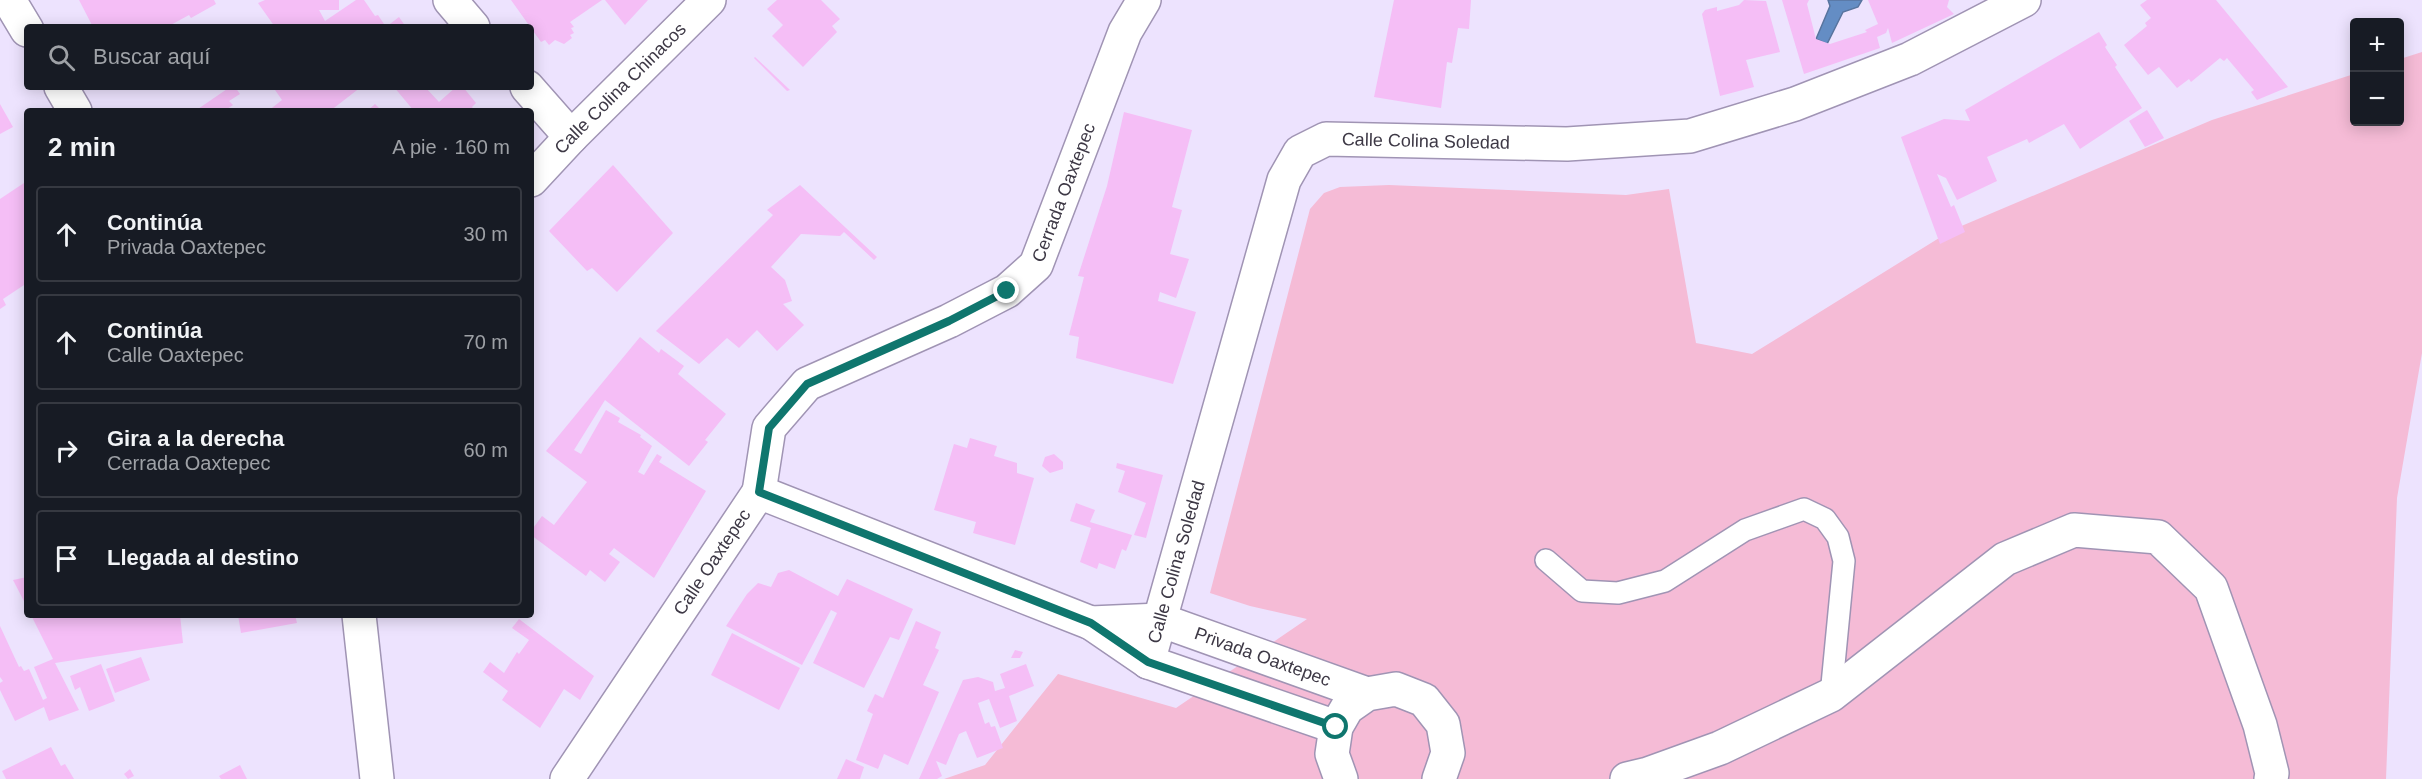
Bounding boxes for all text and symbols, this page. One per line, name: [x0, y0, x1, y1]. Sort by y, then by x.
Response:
map controls: [2350, 18, 2404, 126]
button: +: [2350, 18, 2404, 72]
street label: Calle Colina Chinacos: [551, 19, 690, 158]
search box: [24, 24, 534, 90]
icon: search: [45, 41, 78, 74]
text: Buscar aquí: [93, 44, 210, 69]
button: −: [2350, 72, 2404, 126]
street label: Cerrada Oaxtepec: [1028, 120, 1099, 265]
street label: Calle Colina Soledad: [1342, 129, 1510, 153]
text: 2 min: [48, 132, 116, 162]
text: A pie · 160 m: [392, 136, 510, 158]
text: Continúa: [107, 210, 202, 235]
icon: ahead: [50, 218, 83, 251]
text: 30 m: [464, 223, 508, 245]
text: Privada Oaxtepec: [107, 236, 266, 258]
route end: [993, 277, 1019, 303]
text: Continúa: [107, 318, 202, 343]
icon: ahead: [50, 326, 83, 359]
text: 70 m: [464, 331, 508, 353]
text: Calle Oaxtepec: [107, 344, 244, 366]
text: Gira a la derecha: [107, 426, 284, 451]
icon: right: [50, 434, 83, 467]
text: 60 m: [464, 439, 508, 461]
text: Cerrada Oaxtepec: [107, 452, 270, 474]
street label: Calle Colina Soledad: [1144, 478, 1209, 646]
street label: Calle Oaxtepec: [670, 505, 755, 619]
icon: arrive: [50, 542, 83, 575]
text: Llegada al destino: [107, 545, 299, 570]
street label: Privada Oaxtepec: [1192, 623, 1333, 690]
route start: [1322, 713, 1348, 739]

